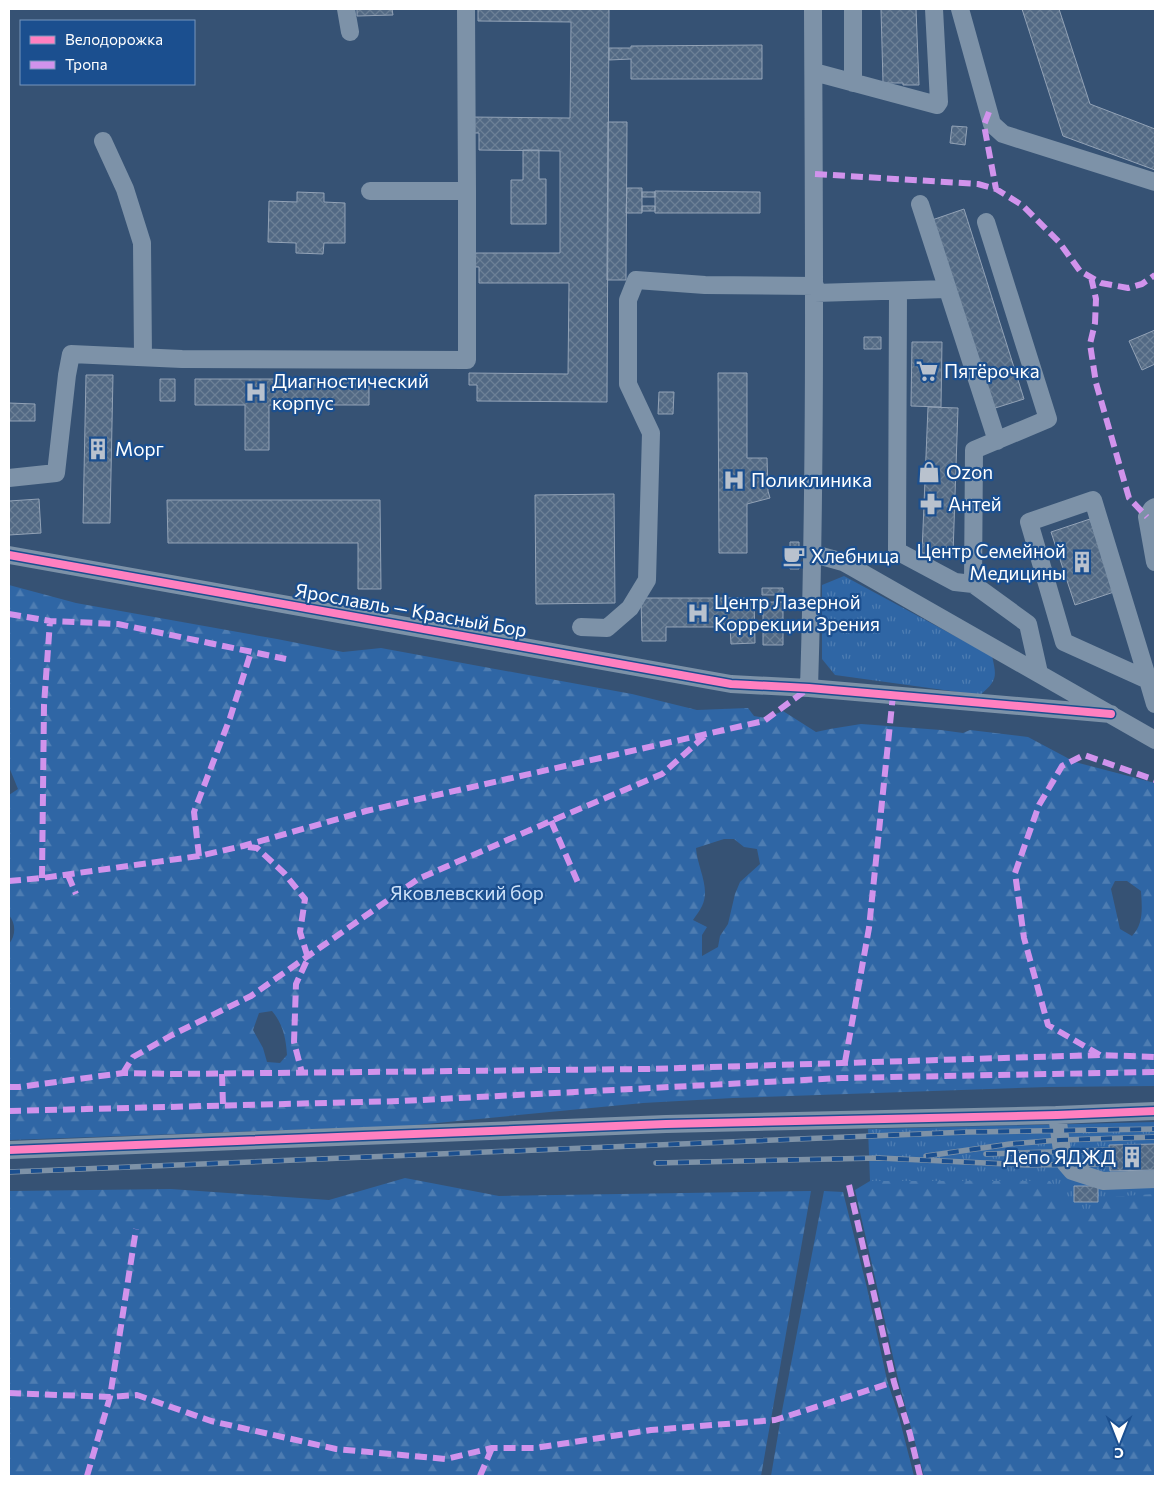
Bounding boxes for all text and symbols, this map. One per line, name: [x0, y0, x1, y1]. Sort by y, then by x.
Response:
legend: [20, 20, 195, 85]
text: Велодорожка: [65, 30, 163, 48]
text: Тропа: [65, 55, 107, 73]
supermarket icon: Пятёрочка: [914, 358, 940, 384]
place label: Пятёрочка: [944, 359, 1040, 382]
place label: Диагностический корпус: [272, 369, 429, 414]
hospital icon: Диагностический корпус: [243, 379, 269, 405]
building icon: Морг: [85, 436, 111, 462]
place label: Морг: [115, 437, 164, 460]
shop icon: Ozon: [916, 459, 942, 485]
place label: Ozon: [946, 460, 993, 483]
hospital icon: Поликлиника: [721, 467, 747, 493]
place label: Поликлиника: [751, 468, 872, 491]
pharmacy icon: Антей: [918, 491, 944, 517]
place label: Антей: [948, 492, 1002, 515]
place label: Центр Семейной Медицины: [916, 539, 1066, 584]
cafe icon: Хлебница: [781, 543, 807, 569]
place label: Хлебница: [811, 544, 899, 567]
building icon: Центр Семейной Медицины: [1069, 549, 1095, 575]
street label: Ярославль — Красный Бор: [293, 578, 529, 641]
place label: Центр Лазерной Коррекции Зрения: [714, 590, 880, 635]
hospital icon: Центр Лазерной Коррекции Зрения: [685, 600, 711, 626]
park label: Яковлевский бор: [390, 881, 544, 904]
building icon: Депо ЯДЖД: [1119, 1144, 1145, 1170]
place label: Депо ЯДЖД: [1003, 1145, 1116, 1168]
north arrow: [1094, 1415, 1144, 1465]
text: С: [1114, 1445, 1124, 1462]

